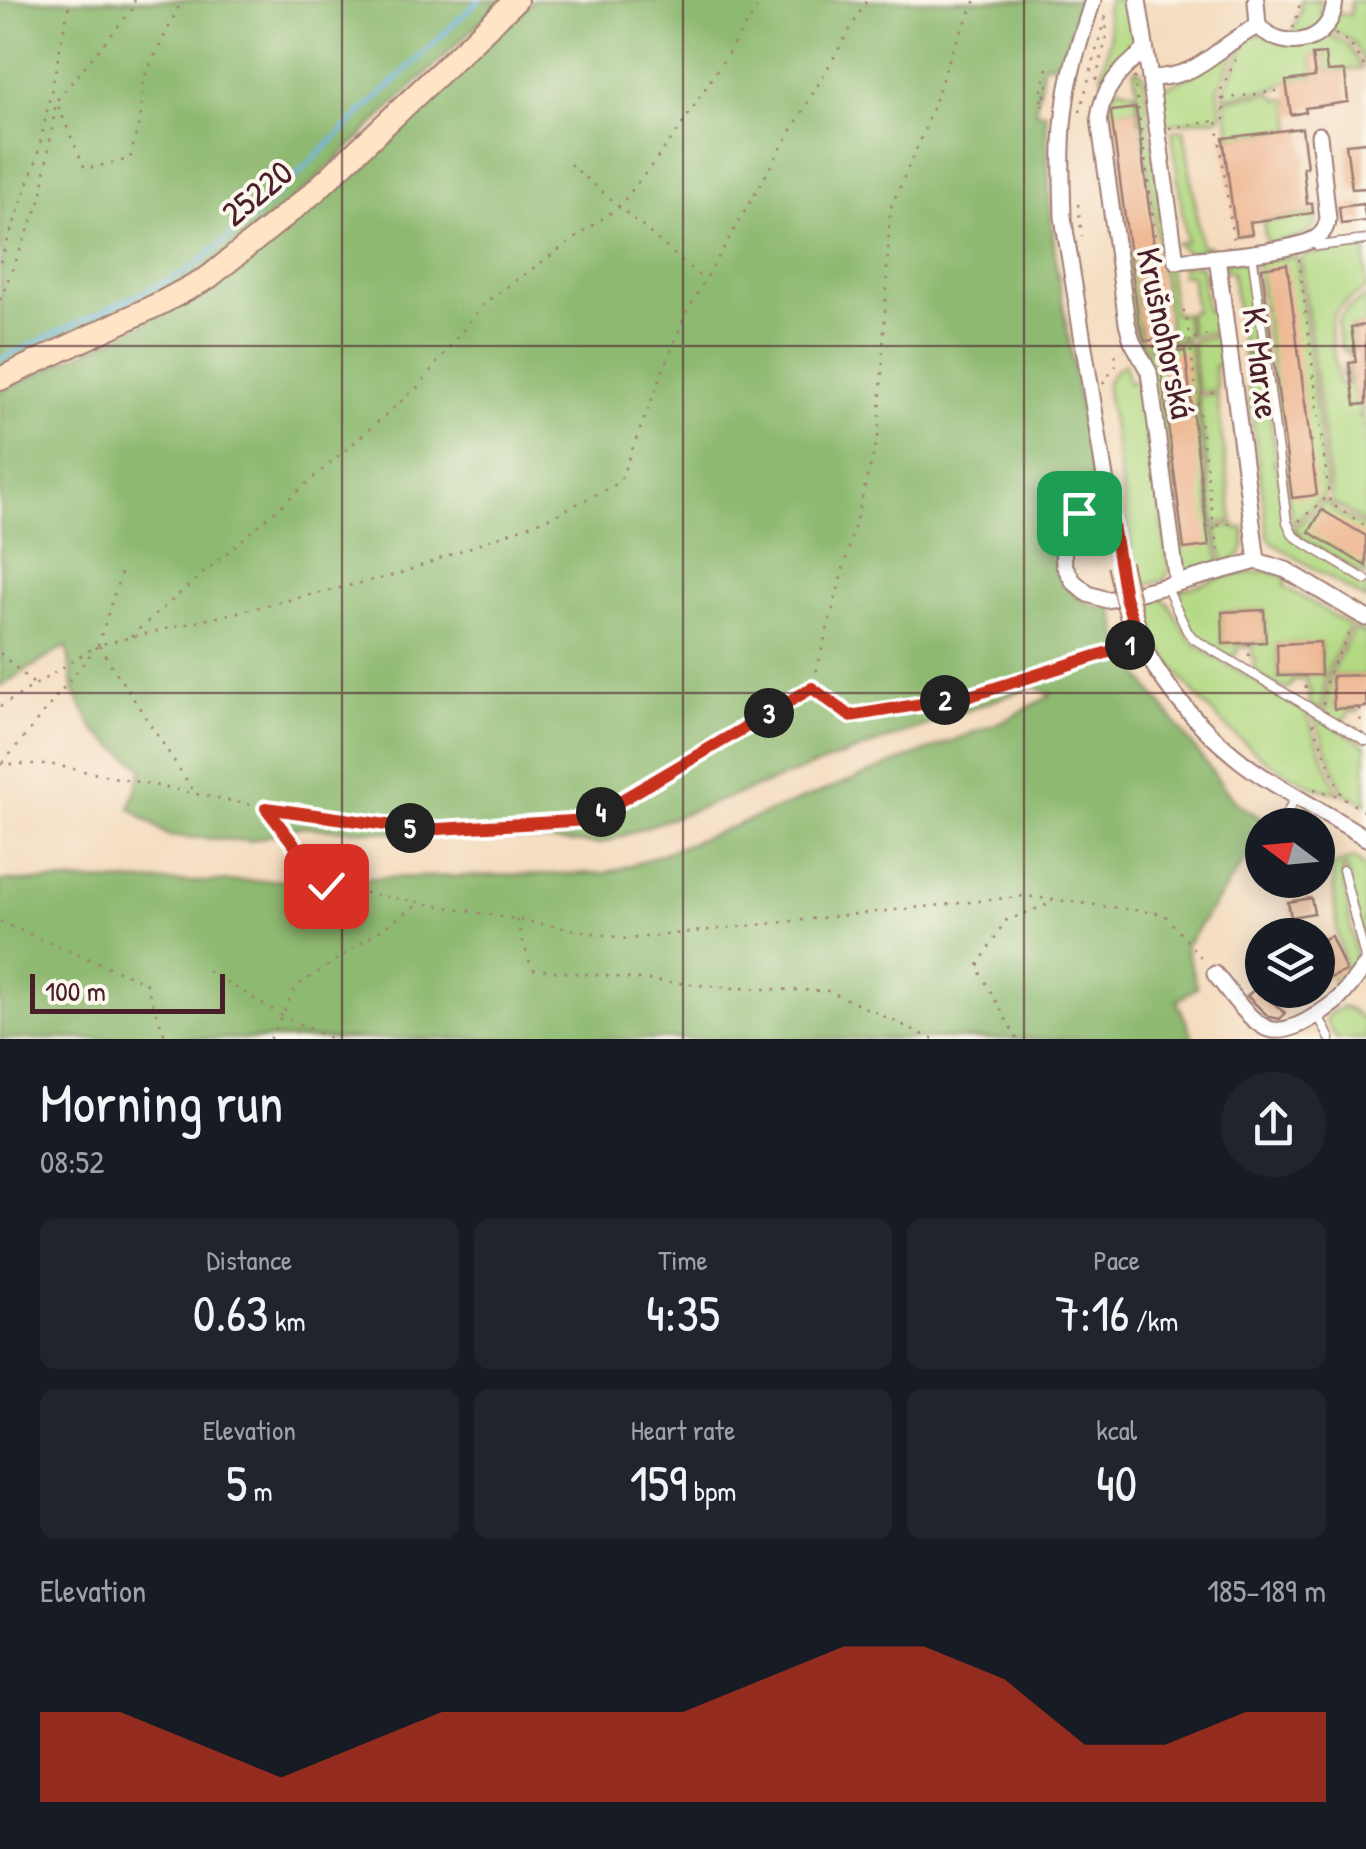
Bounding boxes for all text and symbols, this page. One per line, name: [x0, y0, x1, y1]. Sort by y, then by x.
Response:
street label: 25220: [211, 149, 302, 236]
street label: Krušnohorská: [1125, 243, 1208, 423]
street label: K. Marxe: [1231, 305, 1292, 421]
pin: [1037, 471, 1122, 556]
icon: arrive: [1052, 486, 1107, 541]
pin: 1: [1105, 620, 1155, 670]
text: 1: [1125, 626, 1135, 664]
pin: 2: [920, 675, 970, 725]
text: 2: [938, 681, 952, 719]
pin: 3: [744, 688, 794, 738]
text: 3: [763, 694, 775, 732]
pin: 4: [576, 787, 626, 837]
text: 4: [596, 793, 606, 831]
pin: 5: [385, 803, 435, 853]
north arrow: [1245, 808, 1335, 898]
map controls: [1245, 808, 1335, 1008]
text: 5: [404, 809, 416, 847]
pin: [284, 844, 369, 929]
icon: check: [299, 859, 354, 914]
button: layers: [1245, 918, 1335, 1008]
scale bar: [30, 969, 225, 1014]
text: 100 m: [45, 972, 106, 1010]
text: Morning run: [40, 1065, 283, 1139]
button: share: [1221, 1072, 1326, 1177]
text: 08:52: [40, 1140, 104, 1183]
text: Distance: [207, 1241, 292, 1279]
text: Time: [658, 1241, 708, 1279]
text: Pace: [1093, 1241, 1140, 1279]
text: 0.63: [193, 1279, 269, 1347]
text: 4:35: [646, 1279, 720, 1347]
text: 7:16: [1055, 1279, 1129, 1347]
text: km: [269, 1302, 306, 1340]
text: /km: [1129, 1302, 1178, 1340]
text: Elevation: [203, 1411, 296, 1449]
text: Heart rate: [631, 1411, 735, 1449]
text: kcal: [1096, 1411, 1137, 1449]
text: 5: [226, 1449, 247, 1517]
text: 159: [630, 1449, 687, 1517]
text: 40: [1096, 1449, 1137, 1517]
text: m: [247, 1472, 273, 1510]
text: bpm: [687, 1472, 736, 1510]
text: Elevation: [40, 1569, 146, 1612]
text: 185–189 m: [1207, 1569, 1326, 1612]

